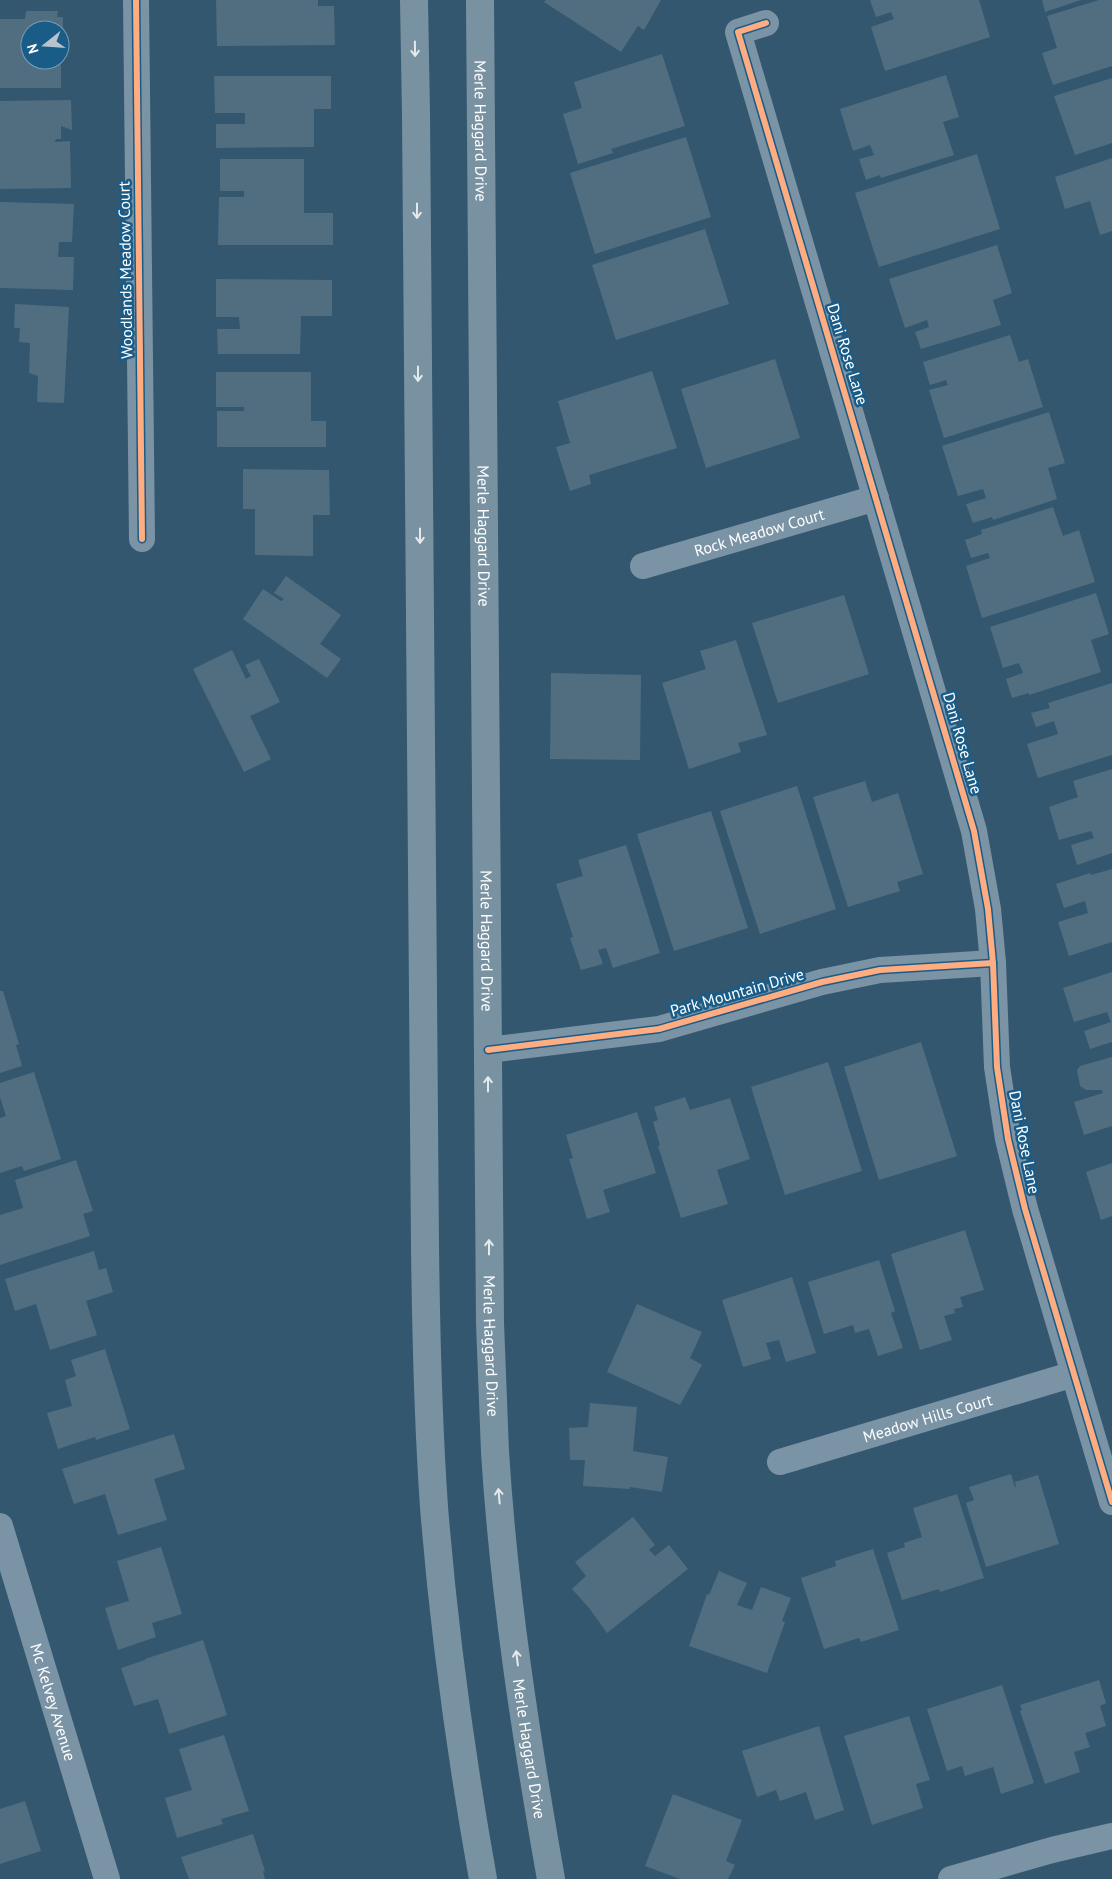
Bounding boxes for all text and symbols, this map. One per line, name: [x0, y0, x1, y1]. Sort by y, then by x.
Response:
north arrow: [20, 20, 70, 70]
one-way arrow: [410, 40, 420, 56]
text: N: [23, 42, 43, 56]
street label: Merle Haggard Drive: [470, 60, 492, 202]
street label: Woodlands Meadow Court: [113, 180, 137, 359]
one-way arrow: [412, 202, 422, 219]
street label: Dani Rose Lane: [823, 301, 873, 407]
one-way arrow: [413, 365, 423, 381]
street label: Merle Haggard Drive: [474, 465, 495, 607]
street label: Rock Meadow Court: [692, 503, 827, 561]
one-way arrow: [415, 528, 424, 544]
street label: Dani Rose Lane: [939, 690, 987, 796]
street label: Merle Haggard Drive: [477, 870, 498, 1012]
street label: Park Mountain Drive: [668, 963, 806, 1021]
one-way arrow: [483, 1076, 493, 1092]
street label: Dani Rose Lane: [1005, 1089, 1045, 1195]
one-way arrow: [485, 1239, 494, 1255]
street label: Merle Haggard Drive: [480, 1275, 504, 1417]
street label: Meadow Hills Court: [860, 1389, 995, 1447]
one-way arrow: [495, 1489, 504, 1505]
street label: Mc Kelvey Avenue: [26, 1641, 81, 1763]
one-way arrow: [512, 1650, 522, 1666]
street label: Merle Haggard Drive: [509, 1677, 550, 1820]

